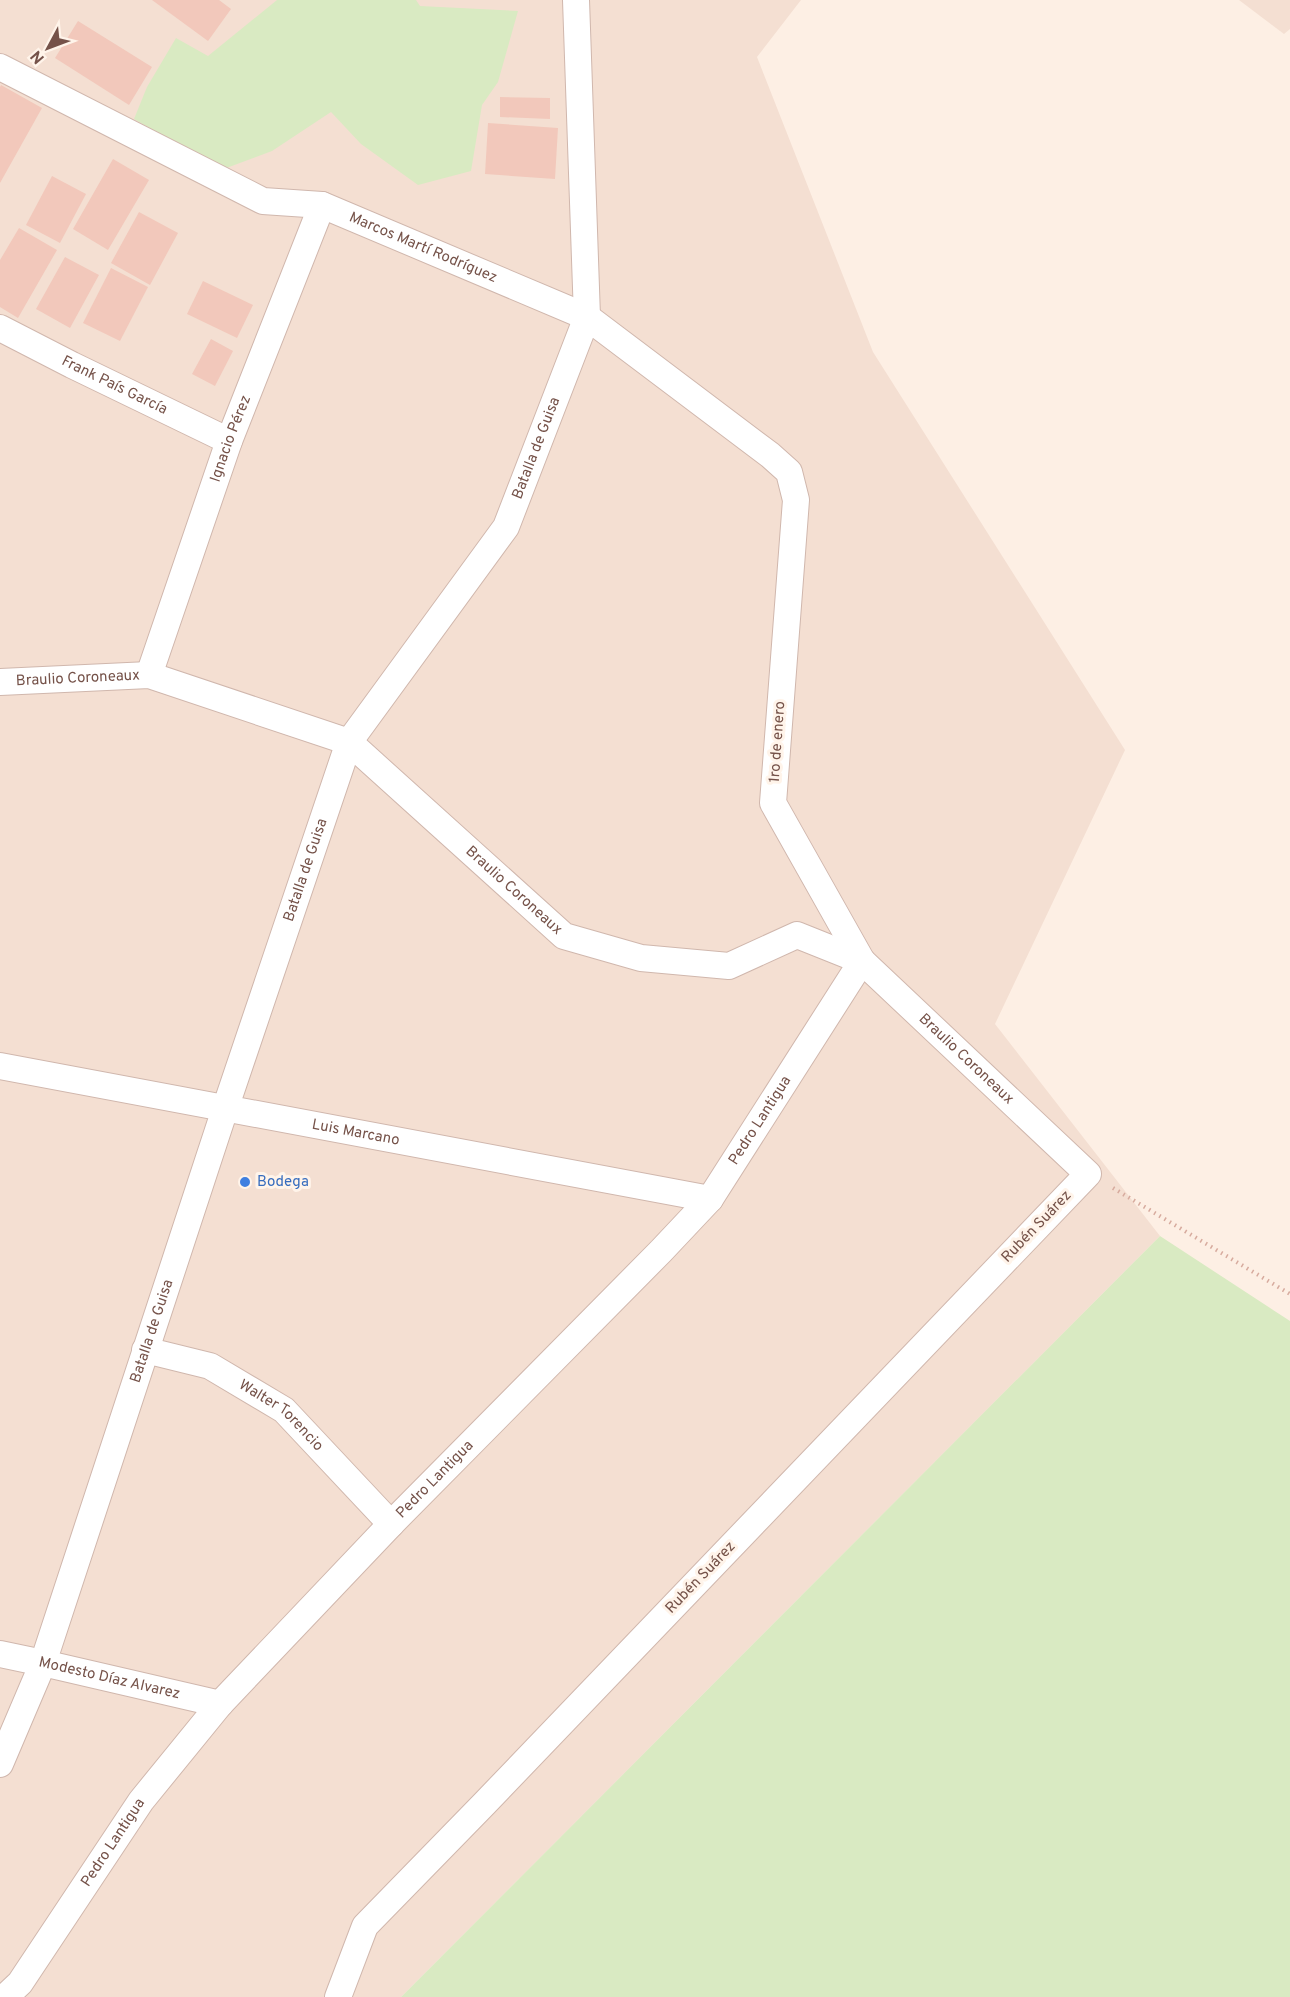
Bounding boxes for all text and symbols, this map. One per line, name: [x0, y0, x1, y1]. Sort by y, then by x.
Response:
north arrow: [18, 18, 78, 78]
text: N: [27, 46, 50, 67]
street label: Marcos Martí Rodríguez: [346, 208, 500, 287]
street label: Frank País García: [58, 352, 170, 419]
street label: Ignacio Pérez: [206, 393, 256, 485]
street label: Batalla de Guisa: [508, 394, 565, 502]
street label: Braulio Coroneaux: [15, 666, 141, 691]
street label: 1ro de enero: [766, 700, 790, 784]
street label: Batalla de Guisa: [279, 816, 332, 924]
street label: Braulio Coroneaux: [461, 842, 566, 939]
street label: Braulio Coroneaux: [914, 1010, 1018, 1109]
street label: Pedro Lantigua: [725, 1072, 796, 1169]
street label: Luis Marcano: [310, 1115, 401, 1150]
place label: Bodega: [257, 1173, 309, 1192]
marker: Bodega: [238, 1175, 252, 1189]
street label: Rubén Suárez: [998, 1187, 1076, 1267]
street label: Batalla de Guisa: [126, 1277, 178, 1385]
street label: Walter Torencio: [235, 1376, 327, 1455]
street label: Pedro Lantigua: [392, 1436, 478, 1523]
street label: Rubén Suárez: [662, 1538, 740, 1618]
street label: Modesto Díaz Alvarez: [37, 1653, 182, 1704]
street label: Pedro Lantigua: [77, 1795, 150, 1891]

